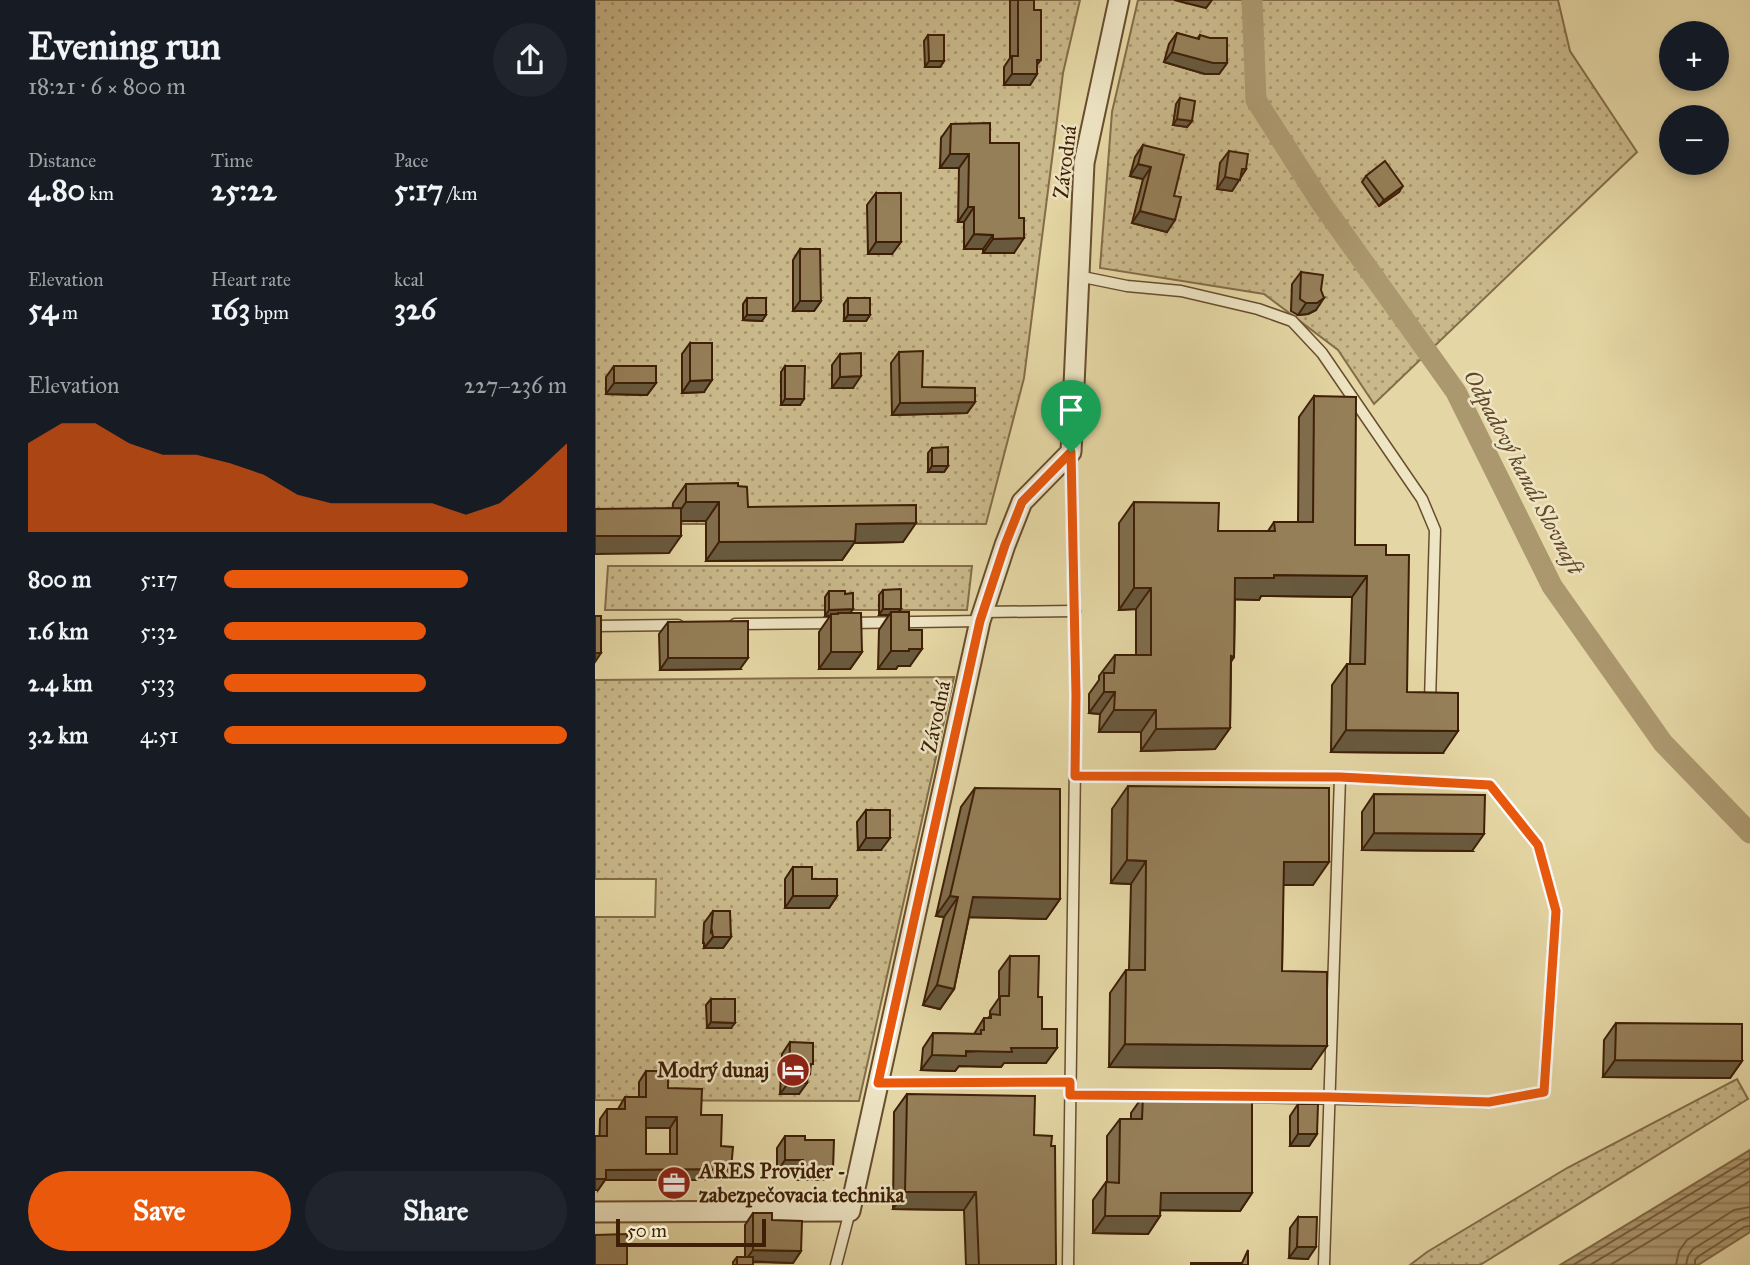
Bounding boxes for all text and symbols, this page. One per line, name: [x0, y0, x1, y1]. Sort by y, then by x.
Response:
map controls: [1659, 21, 1729, 175]
button: +: [1659, 21, 1729, 91]
text: Evening run: [28, 23, 221, 69]
button: share: [493, 23, 567, 97]
text: 18:21 · 6 × 800 m: [28, 72, 186, 100]
button: −: [1659, 105, 1729, 175]
street label: Závodná: [1048, 124, 1082, 200]
text: Distance: [28, 149, 96, 172]
text: Time: [211, 149, 253, 172]
text: Pace: [394, 149, 428, 172]
text: 4.80: [28, 172, 85, 208]
text: 25:22: [211, 172, 277, 208]
text: 5:17: [394, 172, 443, 208]
text: km: [85, 182, 114, 205]
text: /km: [443, 182, 477, 205]
text: Elevation: [28, 268, 103, 291]
text: Heart rate: [211, 268, 291, 291]
text: kcal: [394, 268, 424, 291]
text: 54: [28, 291, 58, 327]
text: 163: [211, 291, 250, 327]
text: 326: [394, 291, 436, 327]
text: m: [58, 301, 78, 324]
text: bpm: [250, 301, 289, 324]
water label: Odpadový kanál Slovnaft: [1457, 365, 1591, 581]
text: Elevation: [28, 371, 119, 399]
text: 227–236 m: [464, 371, 567, 399]
pin: [1041, 380, 1101, 452]
icon: arrive: [1052, 391, 1090, 429]
text: 800 m: [28, 565, 91, 593]
text: 5:17: [140, 565, 178, 593]
text: 1.6 km: [28, 617, 89, 645]
text: 5:32: [140, 617, 177, 645]
text: 2.4 km: [28, 669, 93, 697]
text: 5:33: [140, 669, 175, 697]
street label: Závodná: [916, 678, 956, 756]
text: 3.2 km: [28, 721, 88, 749]
text: 4:51: [140, 721, 178, 749]
hotel icon: Modrý dunaj: [774, 1051, 812, 1089]
place label: Modrý dunaj: [657, 1057, 769, 1083]
place label: ARES Provider - zabezpečovacia technika: [697, 1158, 905, 1208]
office icon: ARES Provider - zabezpečovacia technika: [655, 1164, 693, 1202]
button: Save: [28, 1171, 291, 1251]
button: Share: [305, 1171, 567, 1251]
scale bar: [616, 1216, 767, 1248]
text: 50 m: [627, 1219, 667, 1242]

